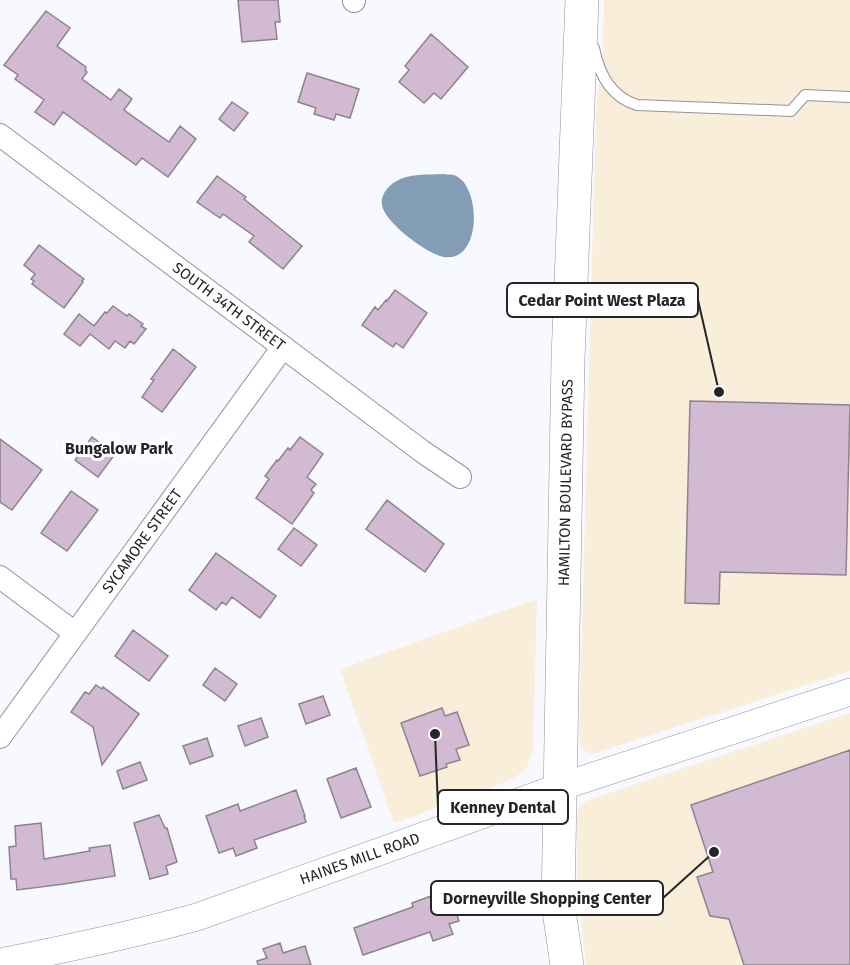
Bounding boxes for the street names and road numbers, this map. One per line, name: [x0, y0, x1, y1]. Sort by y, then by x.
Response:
street label: SOUTH 34TH STREET: [169, 259, 289, 355]
street label: HAMILTON BOULEVARD BYPASS: [555, 379, 577, 586]
street label: SYCAMORE STREET: [98, 485, 186, 597]
street label: HAINES MILL ROAD: [297, 829, 422, 888]

